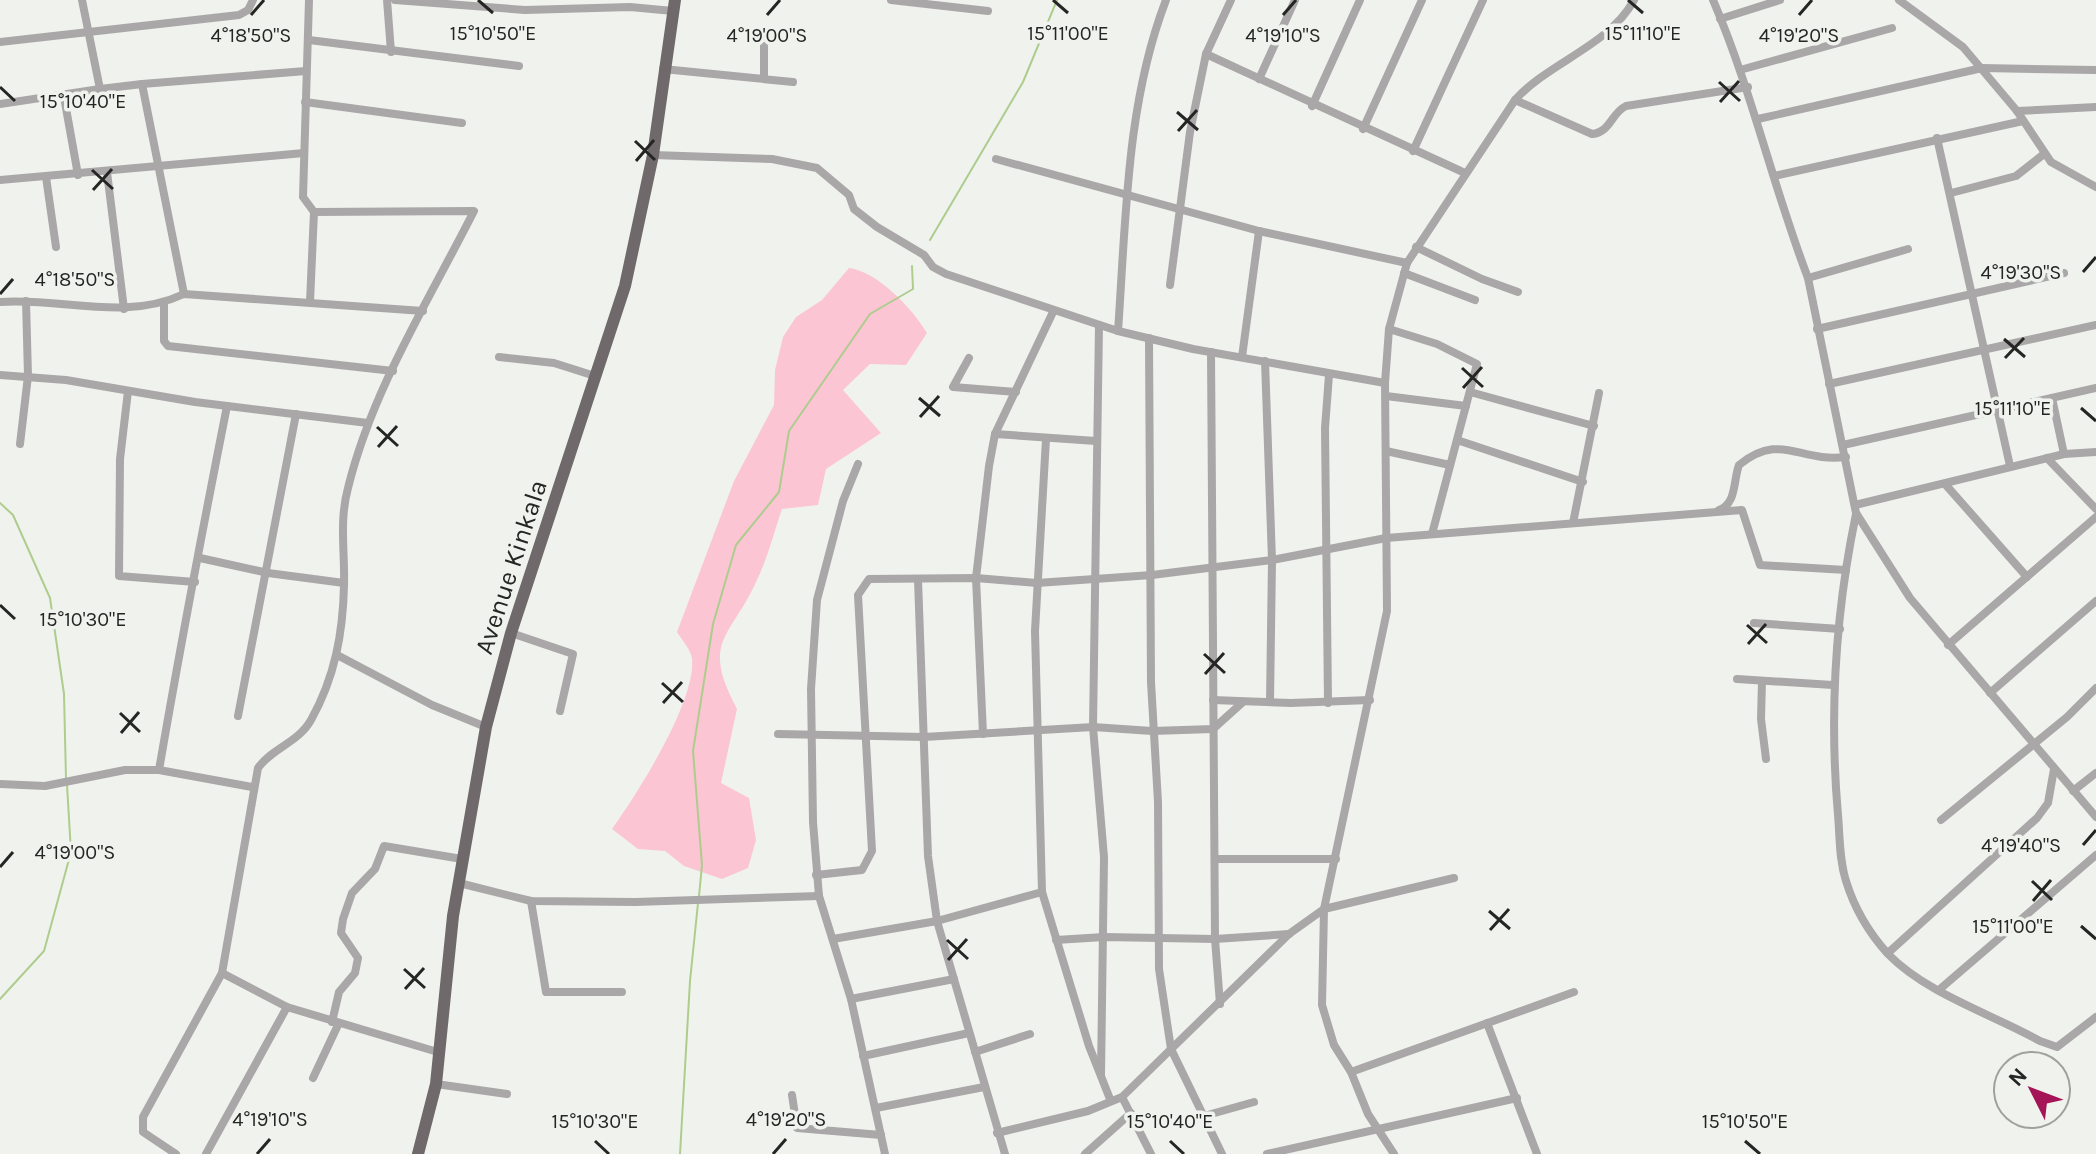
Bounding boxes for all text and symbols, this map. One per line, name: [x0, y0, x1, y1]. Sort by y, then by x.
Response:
text: 15°10'50"E: [450, 22, 536, 45]
text: 15°11'00"E: [1027, 22, 1109, 45]
text: 15°11'10"E: [1605, 22, 1681, 45]
text: 4°18'50"S: [211, 24, 291, 47]
text: 4°19'00"S: [727, 24, 807, 47]
text: 4°19'10"S: [1245, 24, 1321, 47]
text: 4°19'20"S: [1759, 24, 1839, 47]
text: 15°10'40"E: [40, 90, 126, 113]
text: 4°19'30"S: [1981, 261, 2061, 284]
text: 4°18'50"S: [35, 268, 115, 291]
text: 15°11'10"E: [1975, 397, 2051, 420]
street label: Avenue Kinkala: [468, 476, 554, 658]
text: 15°10'30"E: [40, 608, 126, 631]
text: 4°19'40"S: [1981, 834, 2061, 857]
text: 4°19'00"S: [35, 841, 115, 864]
text: 15°11'00"E: [1972, 915, 2054, 938]
north arrow: [1992, 1050, 2072, 1130]
text: N: [2003, 1063, 2033, 1092]
text: 4°19'10"S: [232, 1108, 308, 1131]
text: 4°19'20"S: [746, 1108, 826, 1131]
text: 15°10'30"E: [552, 1110, 638, 1133]
text: 15°10'40"E: [1127, 1110, 1213, 1133]
text: 15°10'50"E: [1702, 1110, 1788, 1133]

